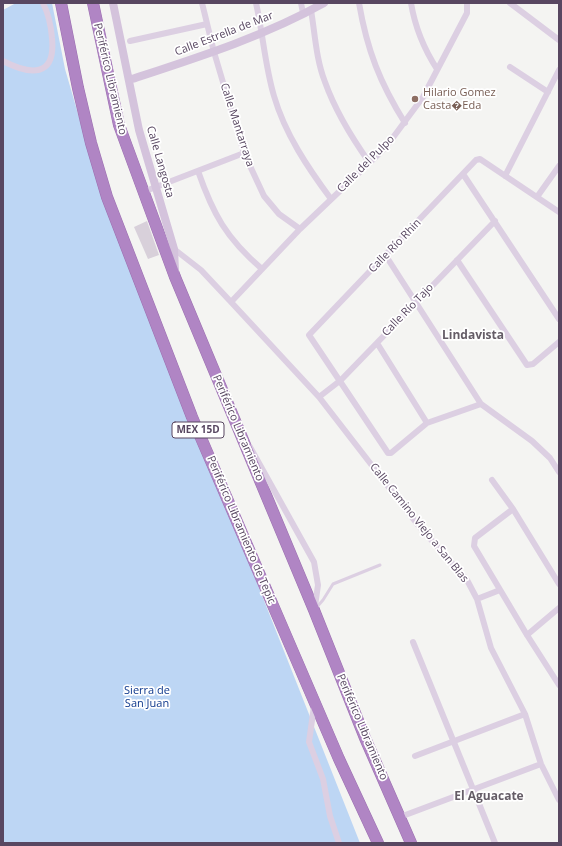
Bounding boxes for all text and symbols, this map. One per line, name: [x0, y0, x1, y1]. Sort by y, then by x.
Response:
street label: Calle Estrella de Mar: [173, 9, 275, 59]
street label: Periférico Libramiento: [91, 22, 129, 136]
street label: Calle Mantarraya: [217, 82, 257, 168]
place label: Hilario Gomez Casta�Eda: [423, 86, 496, 112]
marker: Hilario Gomez Casta�Eda: [410, 94, 420, 104]
street label: Calle Langosta: [143, 125, 177, 199]
street label: Calle del Pulpo: [335, 133, 397, 195]
street label: Calle Río Rhin: [366, 216, 424, 276]
street label: Calle Río Tajo: [380, 281, 436, 339]
district label: Lindavista: [442, 329, 504, 343]
street label: Periférico Libramiento: [210, 373, 266, 483]
road number: MEX 15D: [172, 422, 224, 438]
street label: Periférico Libramiento de Tepic: [204, 454, 278, 606]
street label: Calle Camino Viejo a San Blas: [367, 461, 471, 585]
street label: Periférico Libramiento: [334, 672, 390, 782]
park label: Sierra de San Juan: [124, 684, 170, 710]
district label: El Aguacate: [454, 790, 524, 804]

